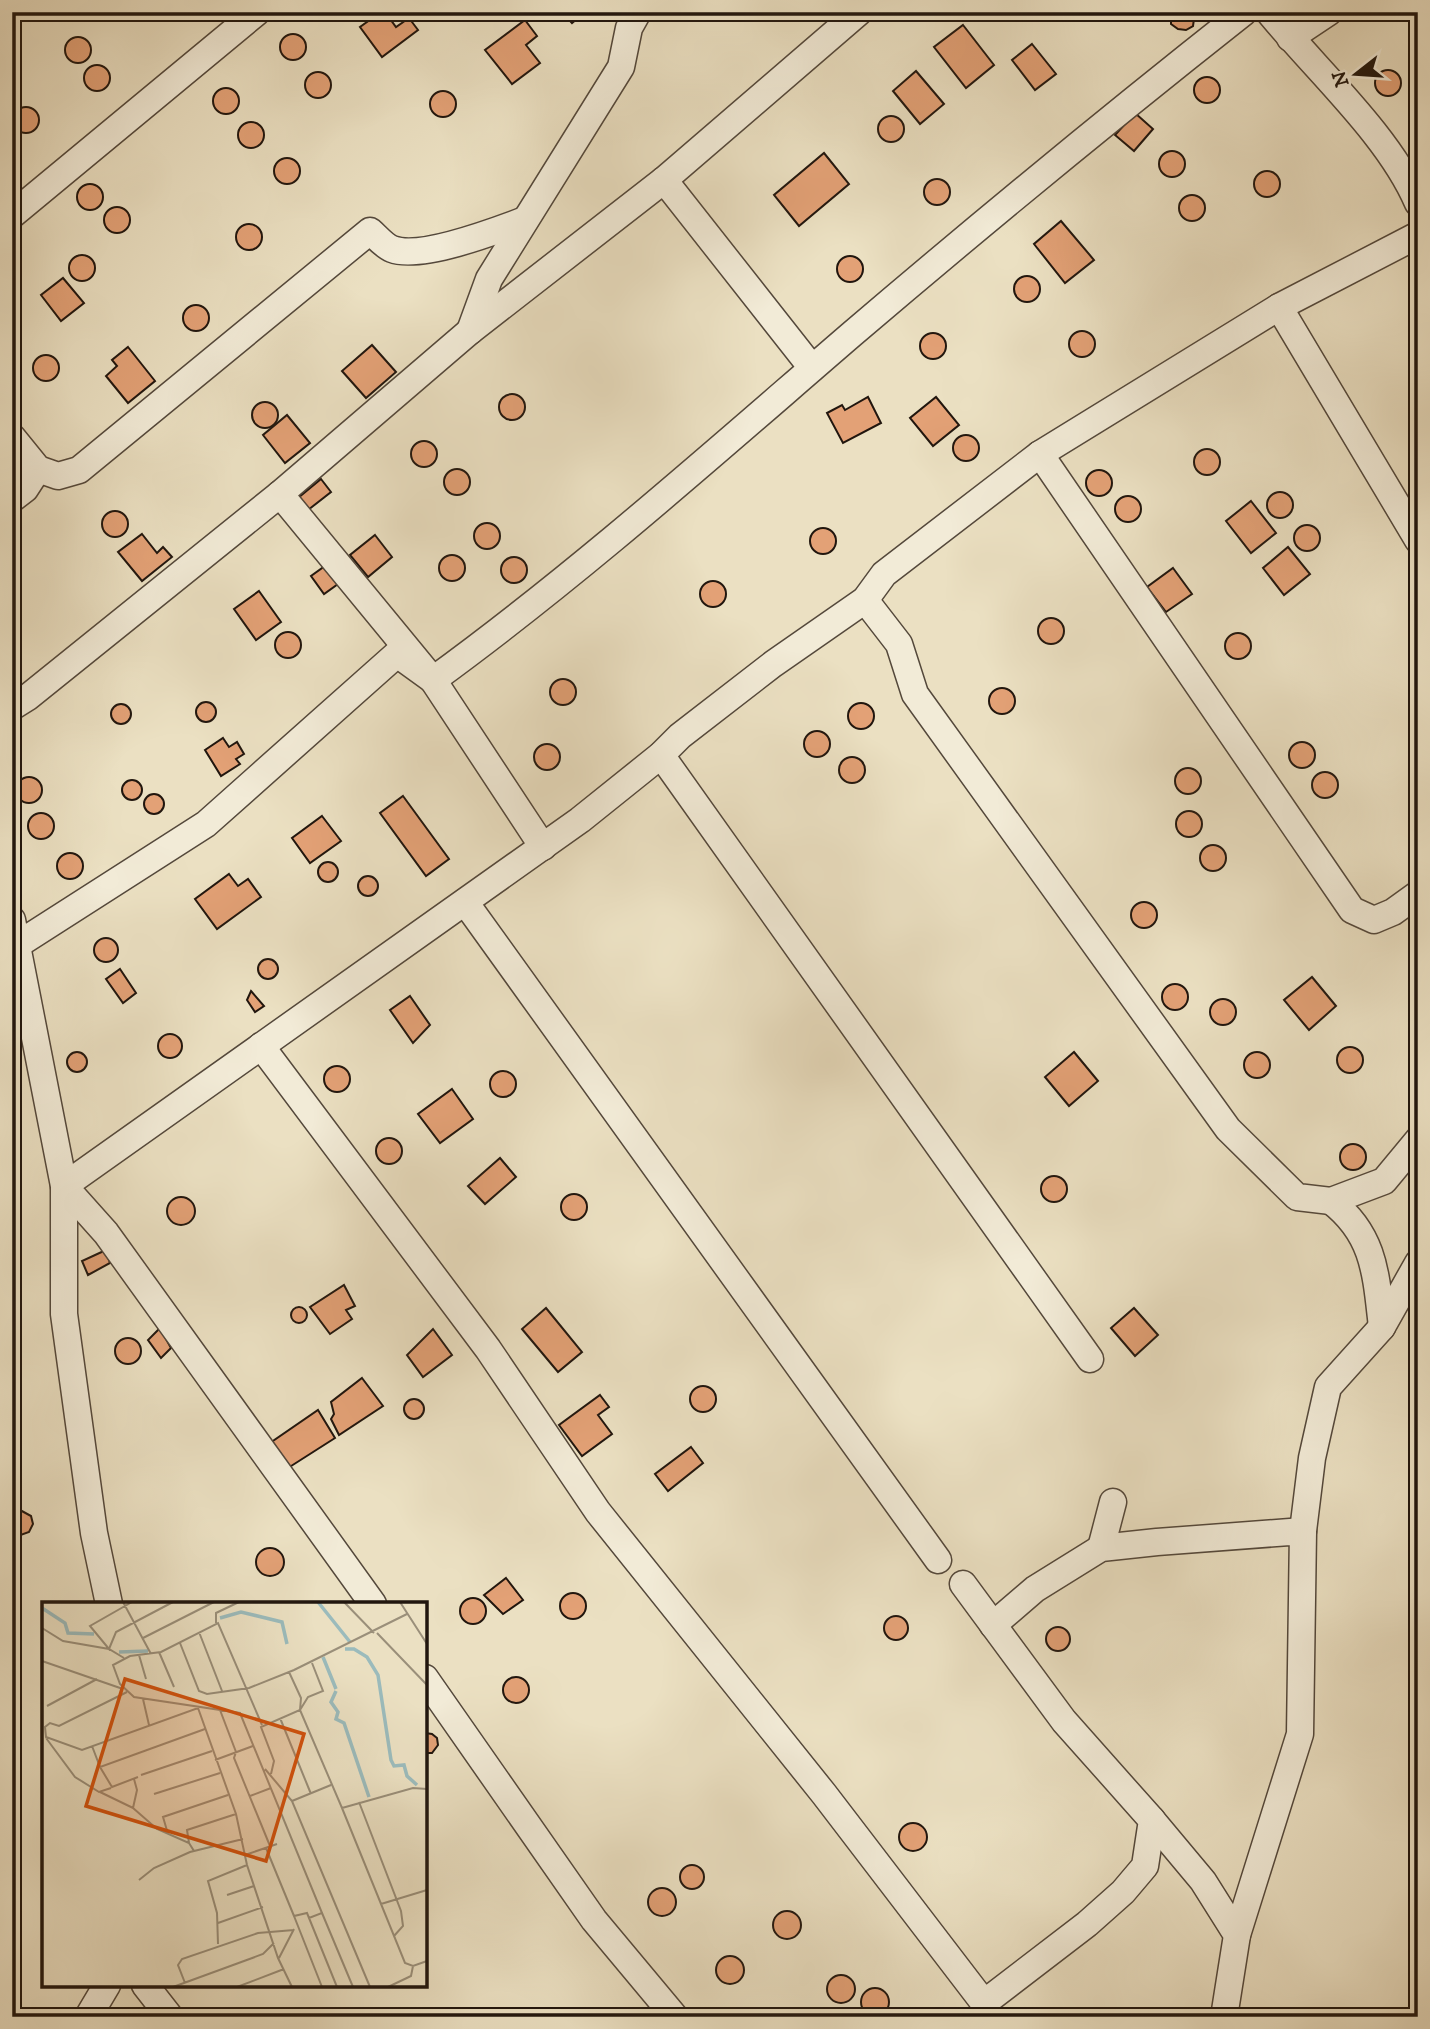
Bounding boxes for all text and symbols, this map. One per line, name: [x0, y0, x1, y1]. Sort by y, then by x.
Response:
north arrow: [1322, 38, 1392, 108]
text: N: [1328, 67, 1354, 89]
inset map: [42, 1602, 427, 1987]

